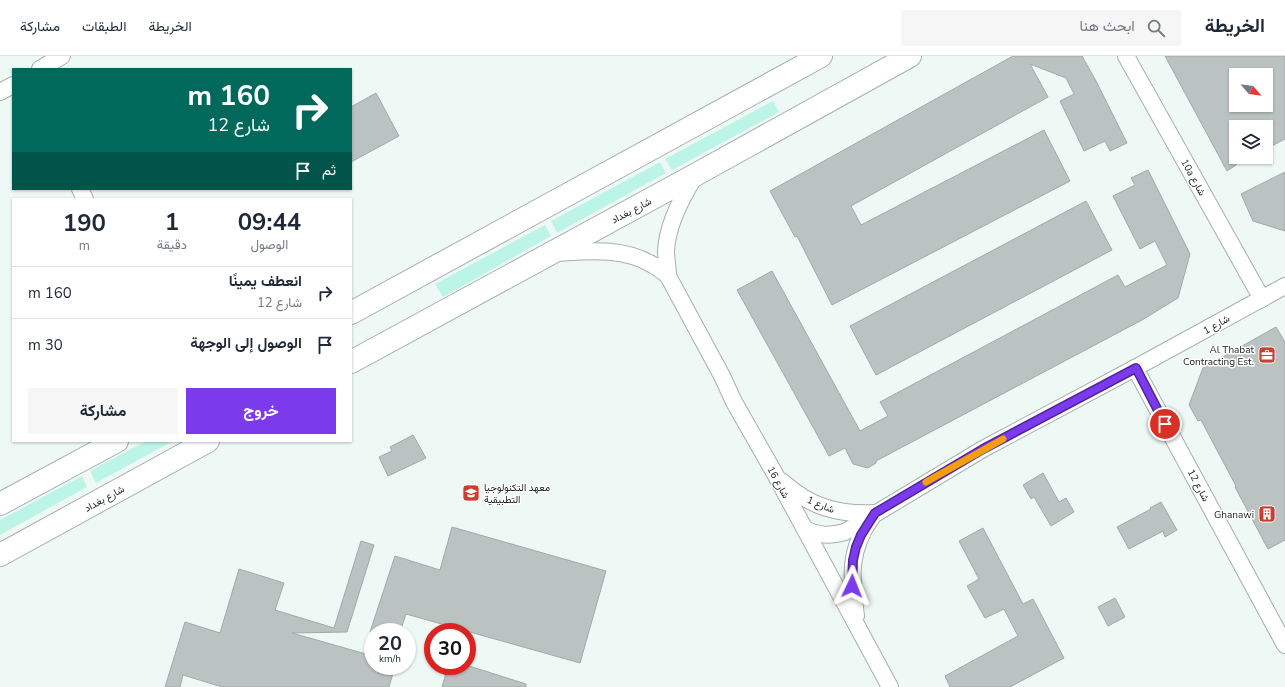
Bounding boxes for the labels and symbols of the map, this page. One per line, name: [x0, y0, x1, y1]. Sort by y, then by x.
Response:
north arrow: [1229, 68, 1273, 112]
street label: 10a شارع: [1177, 157, 1209, 198]
street label: شارع بغداد: [609, 194, 654, 227]
street label: شارع 1: [1201, 312, 1233, 338]
place label: Al Thabat Contracting Est.: [1183, 343, 1254, 369]
office icon: Al Thabat Contracting Est.: [1257, 345, 1277, 365]
pin: [1148, 407, 1182, 441]
street label: شارع 16: [764, 464, 793, 501]
street label: شارع 12: [1184, 467, 1212, 504]
place label: معهد التكنولوجيا التطبيقية: [484, 481, 550, 507]
street label: شارع بغداد: [82, 482, 127, 516]
school or university icon: معهد التكنولوجيا التطبيقية: [461, 483, 481, 503]
street label: شارع 1: [805, 493, 837, 517]
building icon: Ghanawi: [1257, 504, 1277, 524]
place label: Ghanawi: [1214, 508, 1254, 522]
position arrow: [831, 565, 873, 607]
speed limit sign: 30: [424, 623, 476, 675]

